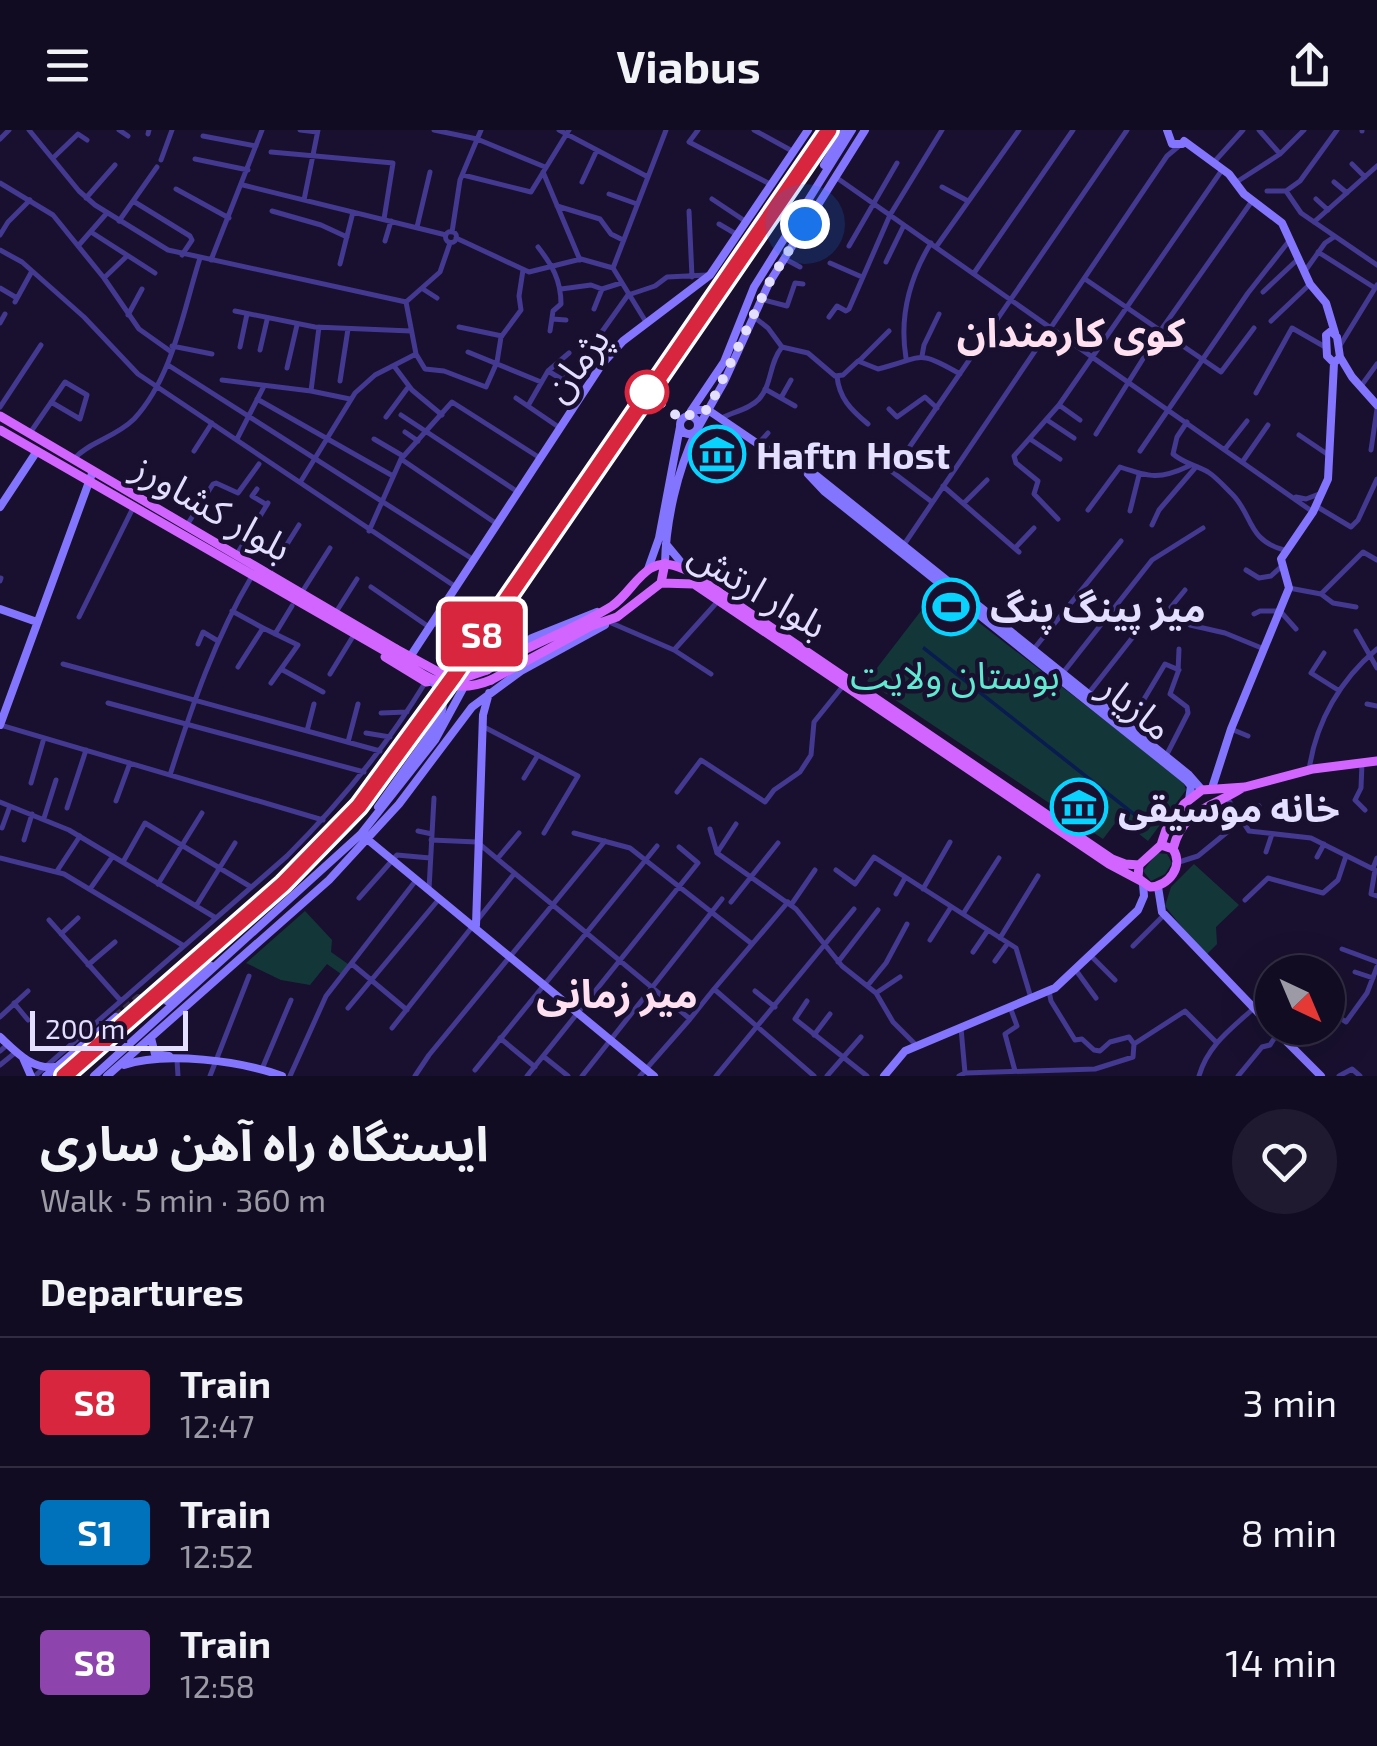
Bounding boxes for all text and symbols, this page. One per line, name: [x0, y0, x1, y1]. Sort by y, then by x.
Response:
icon: menu: [40, 38, 95, 93]
text: Viabus: [616, 38, 761, 92]
icon: share: [1282, 38, 1337, 93]
your location: [780, 199, 830, 249]
district label: کوی کارمندان: [957, 307, 1186, 357]
street label: پژمان: [532, 316, 621, 412]
unlabelled marker: [626, 371, 668, 413]
museum icon: Haftn Host: [687, 424, 747, 484]
place label: Haftn Host: [756, 431, 950, 477]
street label: بلوار کشاورز: [124, 442, 300, 571]
street label: بلوار ارتش: [681, 529, 836, 648]
sports icon: میز پینگ پنگ: [921, 577, 981, 637]
place label: میز پینگ پنگ: [990, 584, 1206, 635]
line badge: S8: [437, 602, 527, 666]
text: S8: [461, 613, 503, 655]
park label: بوستان ولایت: [850, 651, 1060, 698]
street label: مازیار: [1090, 662, 1183, 750]
museum icon: خانه موسیقی: [1049, 777, 1109, 837]
place label: خانه موسیقی: [1118, 784, 1340, 831]
north arrow: [1255, 955, 1345, 1045]
map controls: [1255, 955, 1345, 1045]
district label: میر زمانی: [536, 968, 698, 1018]
scale bar: [30, 1006, 188, 1050]
text: 200 m: [45, 1011, 125, 1045]
button: heart: [1232, 1109, 1337, 1214]
text: ایستگاه راه آهن ساری: [40, 1113, 489, 1171]
text: Walk · 5 min · 360 m: [40, 1180, 326, 1218]
text: Departures: [40, 1268, 244, 1314]
text: Train: [180, 1360, 271, 1406]
text: 3 min: [1243, 1379, 1337, 1425]
text: S8: [74, 1381, 116, 1423]
text: 12:47: [180, 1406, 254, 1444]
text: Train: [180, 1490, 271, 1536]
text: 8 min: [1241, 1509, 1337, 1555]
text: S1: [77, 1511, 113, 1553]
text: 12:52: [180, 1536, 253, 1574]
text: Train: [180, 1620, 271, 1666]
text: 14 min: [1225, 1639, 1337, 1685]
text: S8: [74, 1641, 116, 1683]
text: 12:58: [180, 1666, 255, 1704]

